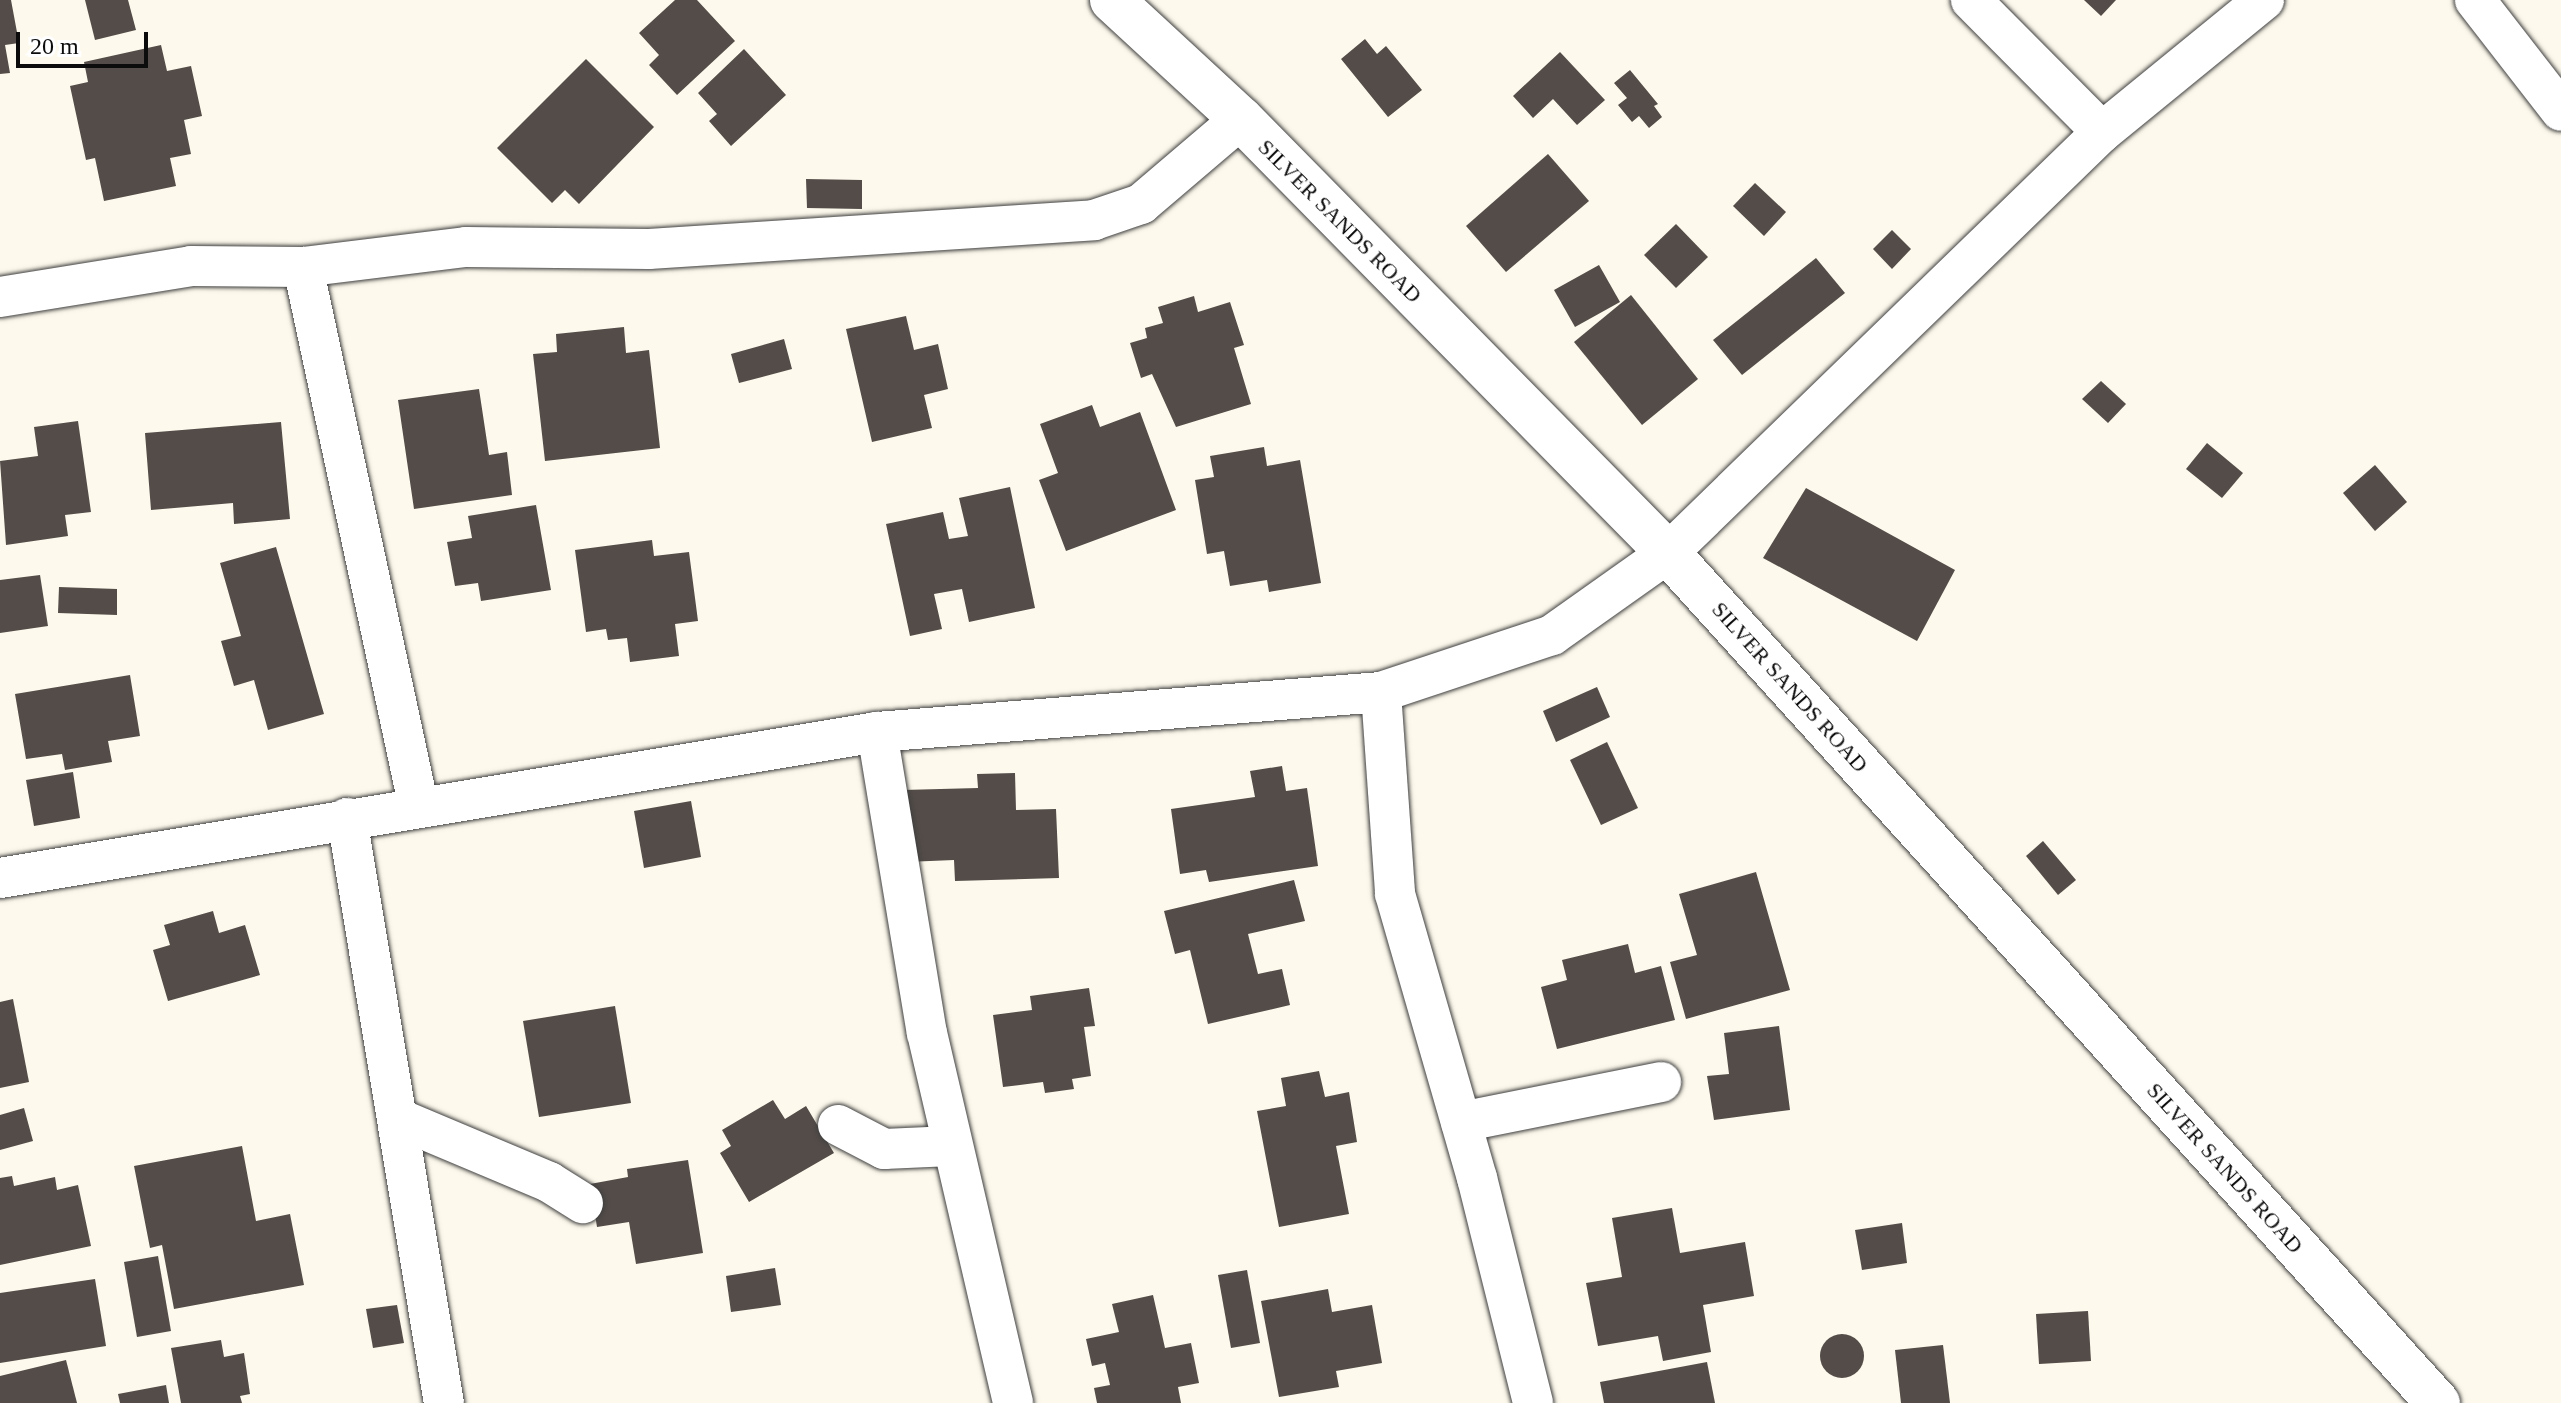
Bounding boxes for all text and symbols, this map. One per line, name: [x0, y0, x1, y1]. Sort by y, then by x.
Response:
scale bar: [20, 16, 152, 66]
text: 20 m: [30, 33, 79, 59]
street label: SILVER SANDS ROAD: [1253, 134, 1427, 308]
street label: SILVER SANDS ROAD: [1706, 596, 1874, 778]
street label: SILVER SANDS ROAD: [2141, 1077, 2309, 1259]

